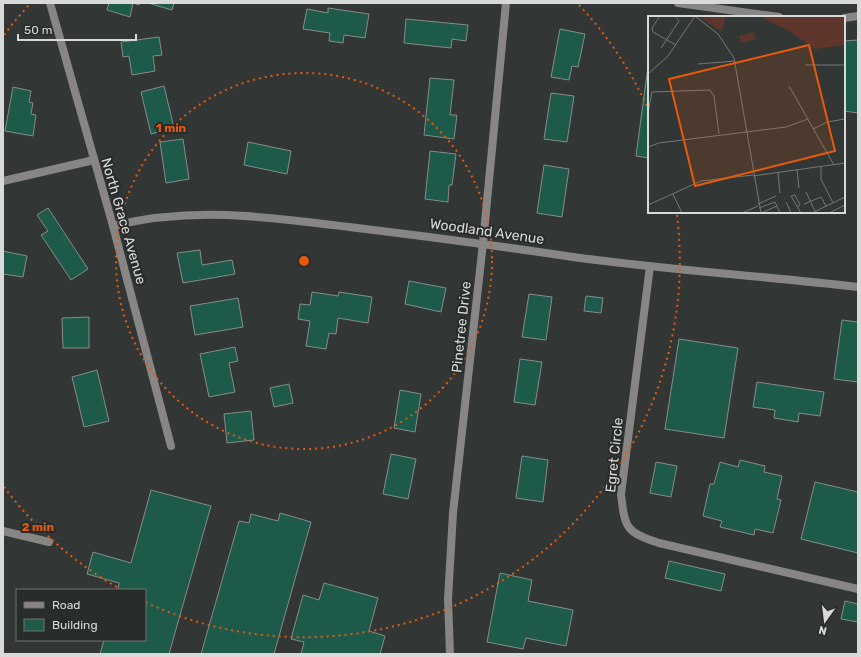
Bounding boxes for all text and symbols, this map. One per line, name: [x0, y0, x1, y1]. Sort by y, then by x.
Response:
scale bar: [18, 16, 136, 42]
inset map: [648, 16, 845, 213]
text: 50 m: [24, 23, 52, 37]
text: 1 min: [156, 121, 187, 135]
street label: North Grace Avenue: [97, 156, 150, 286]
street label: Woodland Avenue: [429, 215, 545, 248]
centre of rings: [297, 254, 311, 268]
street label: Pinetree Drive: [448, 280, 475, 374]
street label: Egret Circle: [602, 416, 627, 493]
text: 2 min: [22, 520, 55, 534]
legend: [16, 589, 146, 641]
text: Road: [52, 598, 80, 612]
north arrow: [805, 601, 845, 641]
text: Building: [52, 618, 98, 632]
text: N: [817, 623, 828, 637]

